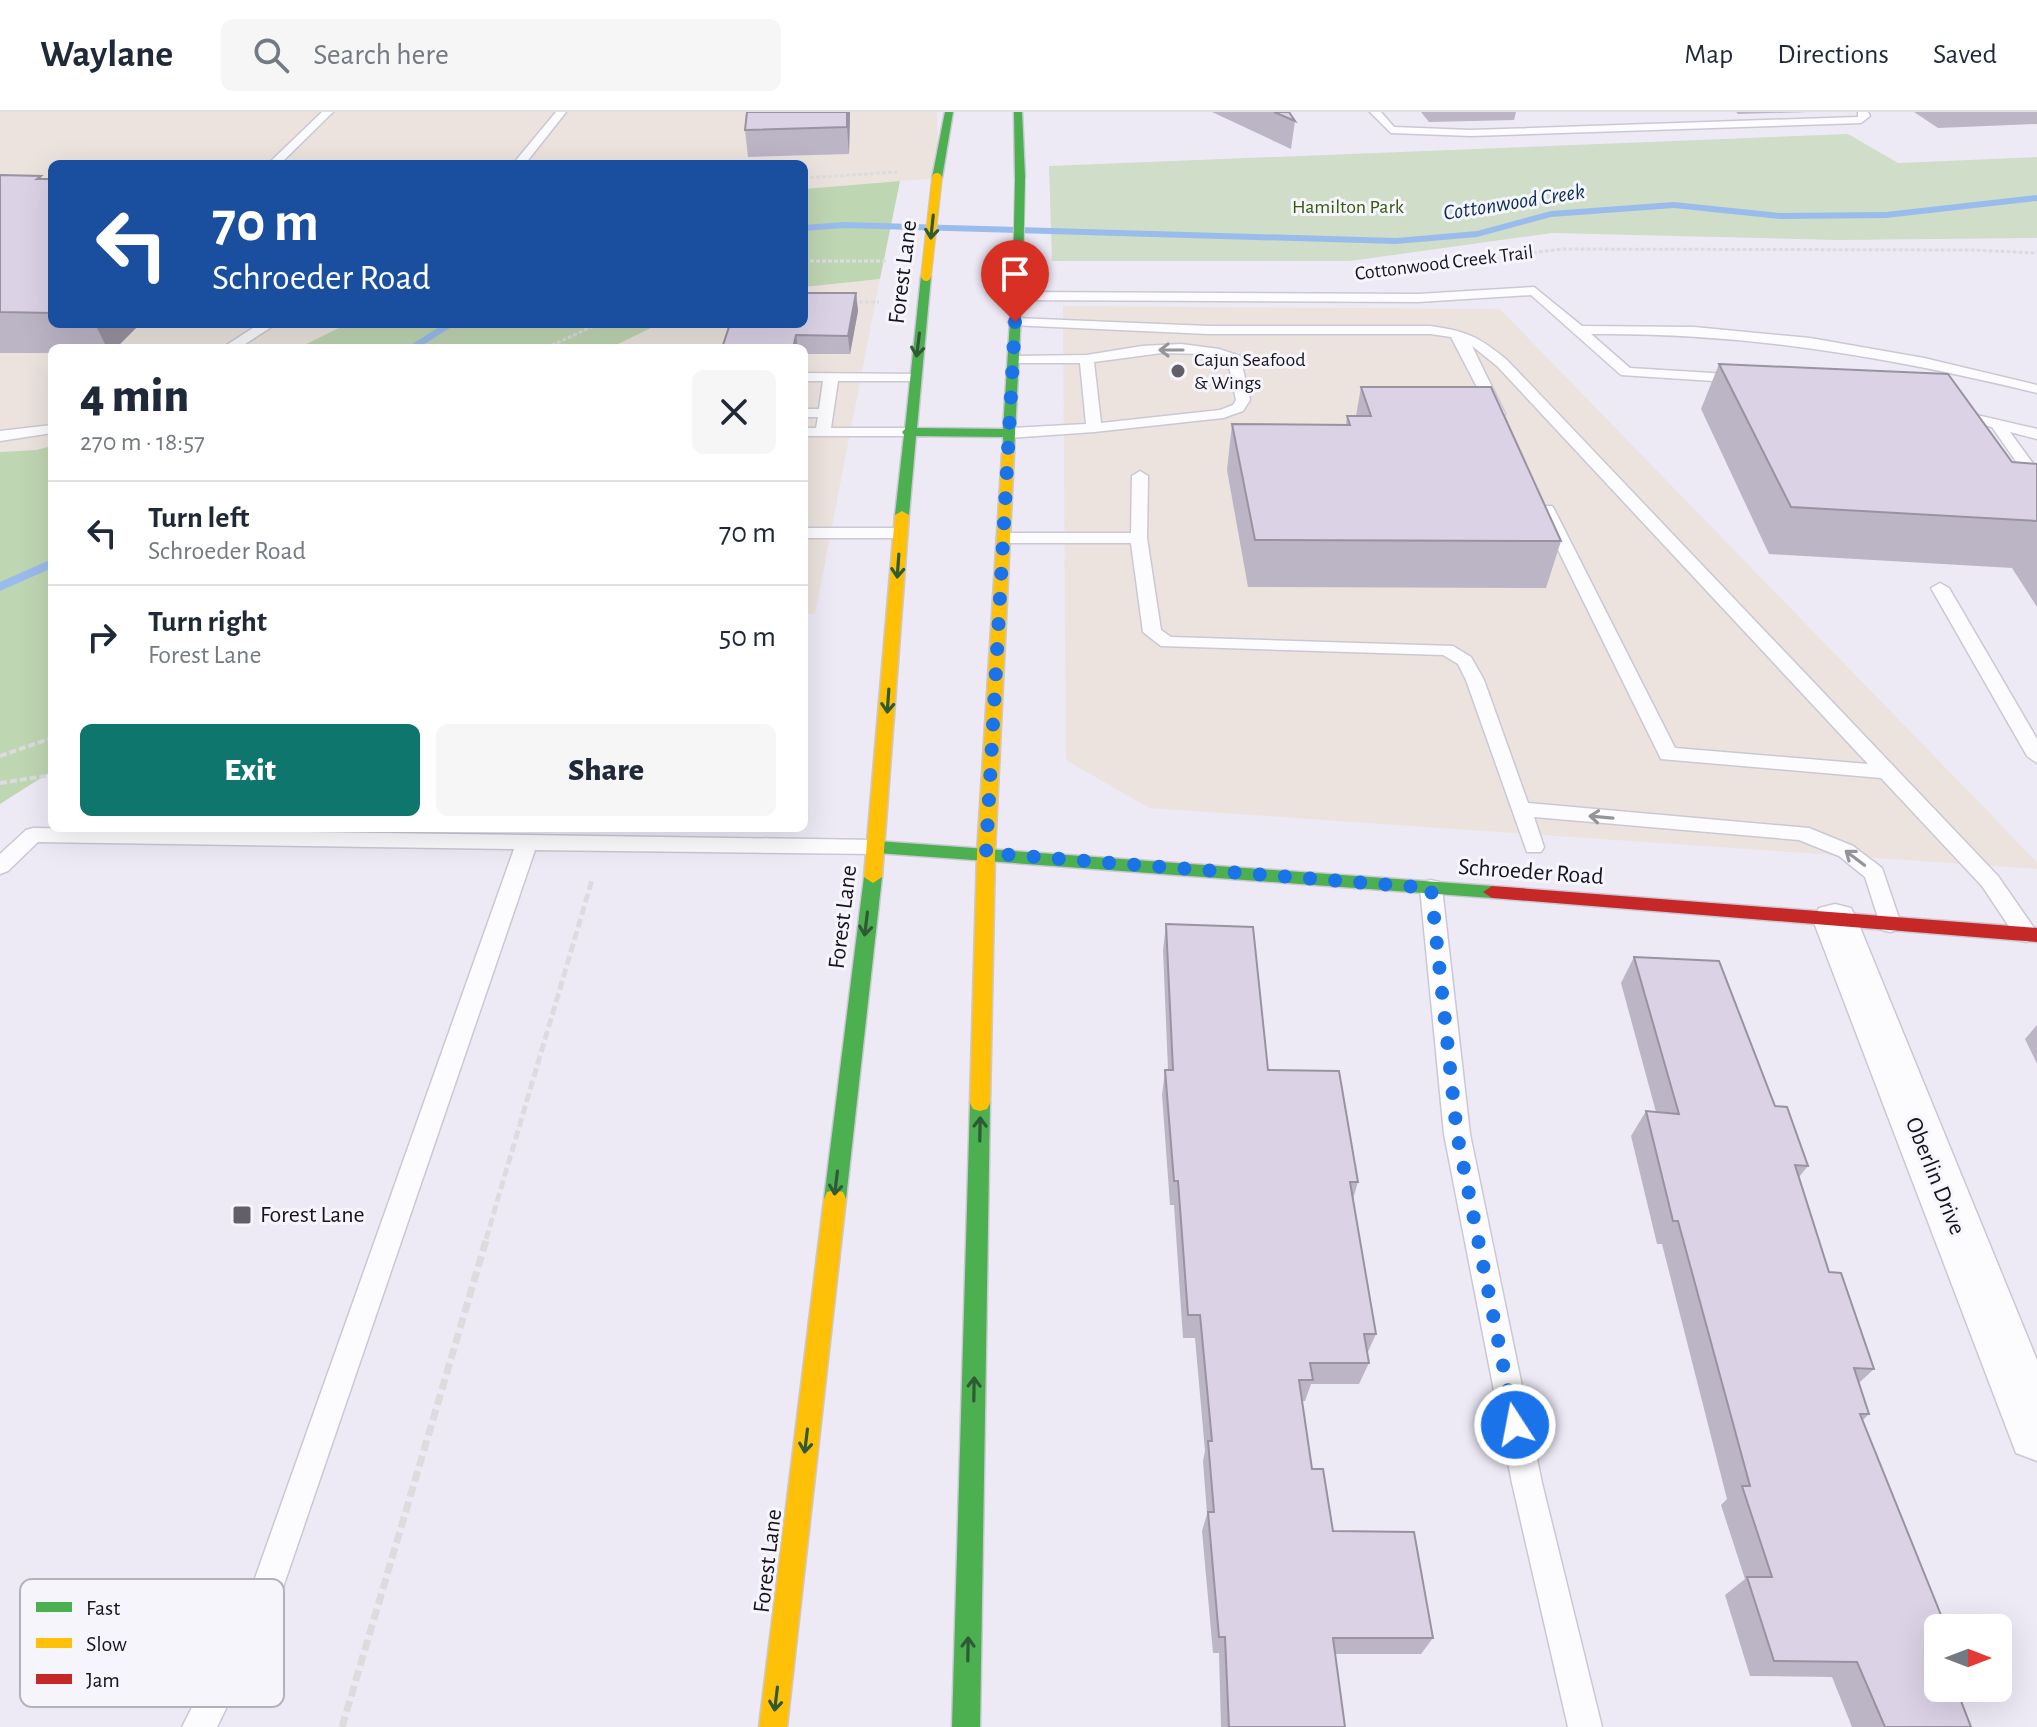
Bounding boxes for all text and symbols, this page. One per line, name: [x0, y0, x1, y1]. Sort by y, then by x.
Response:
search box: [221, 19, 781, 91]
icon: search: [249, 33, 293, 77]
text: Waylane: [40, 36, 173, 74]
text: Search here: [313, 40, 449, 70]
text: Map: [1684, 41, 1733, 69]
text: Directions: [1777, 41, 1889, 69]
text: Saved: [1933, 41, 1997, 69]
water label: Cottonwood Creek: [1442, 180, 1586, 224]
icon: left: [80, 192, 184, 296]
text: 70 m: [212, 195, 319, 251]
park label: Hamilton Park: [1292, 197, 1404, 217]
one-way arrow: [924, 213, 939, 240]
street label: Forest Lane: [885, 219, 921, 325]
pin: [981, 240, 1049, 322]
street label: Cottonwood Creek Trail: [1354, 242, 1534, 284]
icon: arrive: [993, 252, 1037, 296]
text: Schroeder Road: [212, 260, 431, 296]
one-way arrow: [911, 331, 926, 358]
one-way arrow: [1158, 342, 1185, 358]
place label: Cajun Seafood & Wings: [1194, 350, 1306, 393]
marker: Cajun Seafood & Wings: [1169, 362, 1187, 380]
button: close: [692, 370, 776, 454]
text: 4 min: [80, 373, 189, 421]
text: 270 m · 18:57: [80, 429, 205, 455]
text: Turn left: [148, 503, 249, 533]
icon: left: [80, 511, 124, 555]
text: 70 m: [719, 518, 776, 548]
text: Schroeder Road: [148, 538, 306, 564]
one-way arrow: [890, 552, 905, 579]
text: Turn right: [148, 607, 267, 637]
icon: right: [80, 615, 124, 659]
text: 50 m: [719, 622, 776, 652]
text: Forest Lane: [148, 642, 261, 668]
one-way arrow: [880, 687, 895, 714]
button: Exit: [80, 724, 420, 816]
button: Share: [436, 724, 776, 816]
one-way arrow: [1588, 809, 1615, 824]
one-way arrow: [1844, 850, 1866, 867]
street label: Schroeder Road: [1457, 855, 1605, 889]
street label: Forest Lane: [825, 864, 861, 970]
one-way arrow: [858, 911, 873, 937]
street label: Oberlin Drive: [1901, 1114, 1969, 1238]
one-way arrow: [972, 1116, 988, 1143]
one-way arrow: [828, 1170, 843, 1195]
place label: Forest Lane: [260, 1203, 365, 1227]
marker: Forest Lane: [231, 1204, 253, 1226]
one-way arrow: [966, 1376, 982, 1403]
position arrow: [1473, 1383, 1557, 1467]
one-way arrow: [798, 1428, 813, 1453]
street label: Forest Lane: [750, 1508, 786, 1614]
legend: [20, 1579, 284, 1707]
text: Fast: [86, 1597, 120, 1619]
north arrow: [1924, 1614, 2012, 1702]
map controls: [1924, 1614, 2012, 1702]
text: Slow: [86, 1633, 127, 1655]
one-way arrow: [960, 1636, 976, 1663]
text: Jam: [86, 1669, 120, 1691]
one-way arrow: [768, 1686, 783, 1711]

